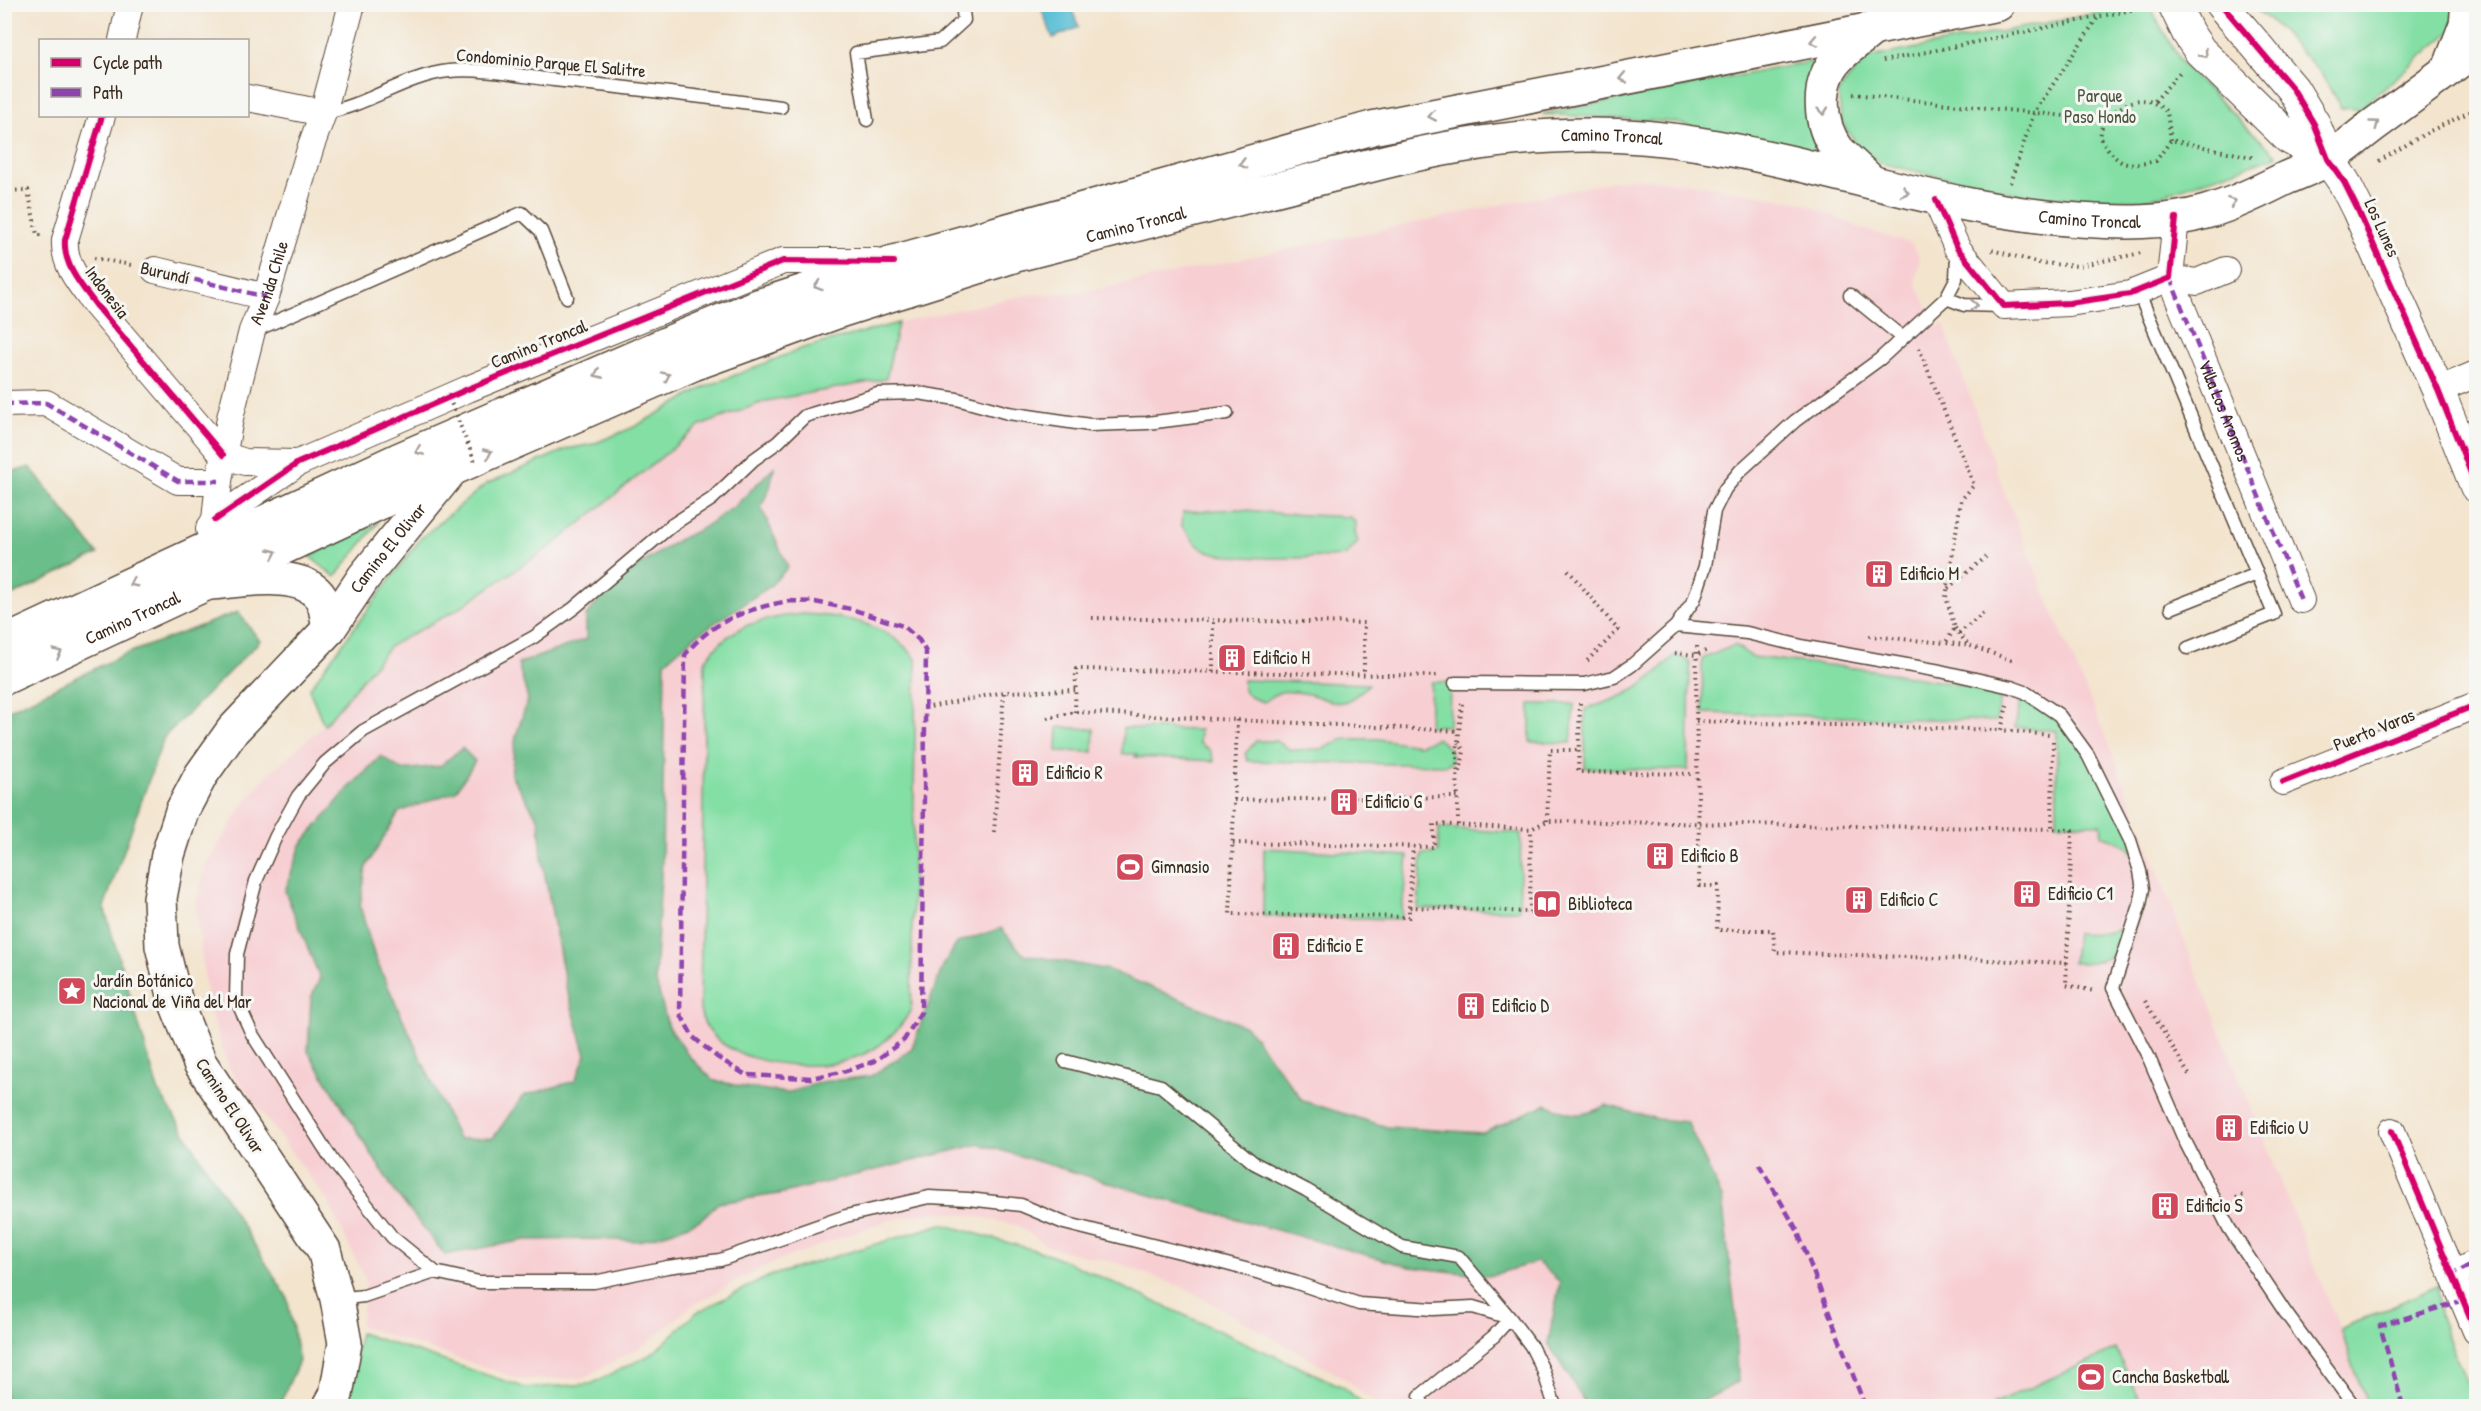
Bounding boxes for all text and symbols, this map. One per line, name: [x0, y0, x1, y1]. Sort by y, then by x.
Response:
one-way arrow: [1810, 34, 1820, 47]
legend: [39, 39, 249, 117]
street label: Condominio Parque El Salitre: [455, 42, 647, 83]
one-way arrow: [2197, 47, 2208, 58]
text: Cycle path: [93, 50, 163, 75]
one-way arrow: [1618, 71, 1628, 84]
text: Path: [93, 80, 123, 105]
park label: Parque Paso Hondo: [2064, 83, 2136, 129]
one-way arrow: [1816, 106, 1829, 115]
one-way arrow: [1427, 109, 1437, 122]
one-way arrow: [2369, 120, 2380, 131]
street label: Camino Troncal: [1560, 122, 1665, 151]
one-way arrow: [1238, 157, 1249, 169]
one-way arrow: [1900, 184, 1910, 197]
street label: Los Lunes: [2359, 195, 2406, 261]
one-way arrow: [2226, 197, 2237, 210]
street label: Camino Troncal: [1083, 199, 1189, 249]
street label: Camino Troncal: [2037, 203, 2141, 234]
street label: Avenida Chile: [243, 238, 294, 328]
street label: Burundí: [138, 255, 192, 290]
street label: Indonesia: [79, 260, 135, 323]
one-way arrow: [813, 279, 824, 291]
one-way arrow: [1970, 299, 1979, 312]
street label: Camino Troncal: [487, 313, 591, 374]
street label: Villa Los Aromos: [2193, 356, 2256, 465]
one-way arrow: [593, 367, 604, 379]
one-way arrow: [660, 371, 671, 383]
one-way arrow: [415, 444, 426, 456]
one-way arrow: [481, 449, 492, 461]
street label: Camino El Olivar: [344, 497, 432, 598]
one-way arrow: [266, 549, 277, 561]
building icon: Edificio M: [1863, 558, 1895, 590]
place label: Edificio M: [1900, 561, 1959, 586]
one-way arrow: [129, 575, 140, 587]
street label: Camino Troncal: [81, 584, 184, 650]
building icon: Edificio H: [1216, 642, 1248, 674]
place label: Edificio H: [1253, 645, 1310, 670]
one-way arrow: [51, 648, 62, 660]
street label: Puerto Varas: [2329, 702, 2418, 757]
building icon: Edificio R: [1009, 757, 1041, 789]
place label: Edificio R: [1046, 760, 1103, 785]
building icon: Edificio G: [1328, 786, 1360, 818]
place label: Edificio G: [1365, 789, 1423, 814]
building icon: Edificio B: [1644, 840, 1676, 872]
place label: Edificio B: [1681, 843, 1739, 868]
sports icon: Gimnasio: [1114, 851, 1146, 883]
place label: Gimnasio: [1151, 854, 1209, 879]
building icon: Edificio C1: [2011, 878, 2043, 910]
place label: Edificio C1: [2048, 881, 2113, 906]
building icon: Edificio C: [1843, 884, 1875, 916]
place label: Edificio C: [1880, 887, 1939, 912]
library icon: Biblioteca: [1531, 888, 1563, 920]
place label: Biblioteca: [1568, 891, 1632, 916]
building icon: Edificio E: [1270, 930, 1302, 962]
place label: Edificio E: [1307, 933, 1364, 958]
place label: Jardín Botánico Nacional de Viña del Mar: [93, 968, 252, 1014]
place icon: Jardín Botánico Nacional de Viña del Mar: [56, 975, 88, 1007]
building icon: Edificio D: [1455, 990, 1487, 1022]
place label: Edificio D: [1492, 993, 1550, 1018]
street label: Camino El Olivar: [190, 1053, 271, 1159]
building icon: Edificio U: [2213, 1112, 2245, 1144]
place label: Edificio U: [2250, 1115, 2309, 1140]
building icon: Edificio S: [2149, 1190, 2181, 1222]
place label: Edificio S: [2186, 1193, 2243, 1218]
sports icon: Cancha Basketball: [2075, 1361, 2107, 1393]
place label: Cancha Basketball: [2112, 1364, 2229, 1389]

